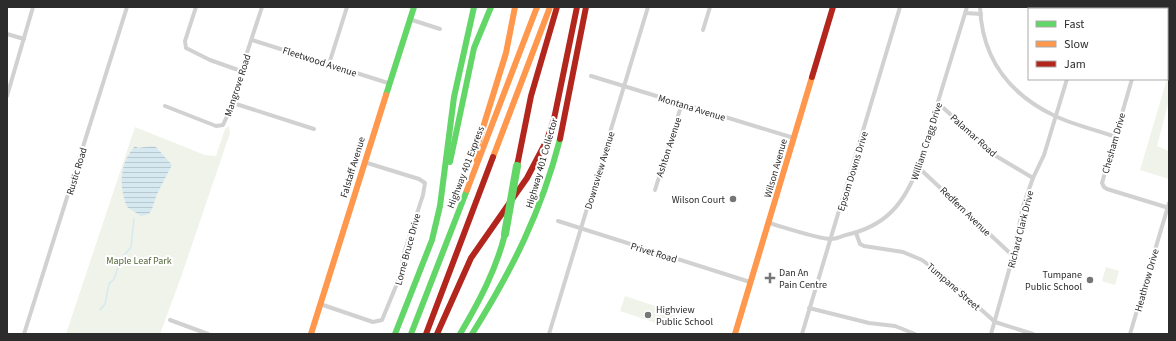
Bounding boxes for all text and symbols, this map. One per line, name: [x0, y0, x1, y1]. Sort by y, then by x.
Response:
legend: [1028, 8, 1168, 80]
text: Fast: [1064, 16, 1084, 33]
text: Slow: [1064, 36, 1089, 53]
street label: Fleetwood Avenue: [281, 43, 359, 81]
street label: Mangrove Road: [221, 52, 255, 118]
text: Jam: [1064, 56, 1086, 73]
street label: Montana Avenue: [656, 91, 727, 125]
street label: William Cragg Drive: [908, 101, 946, 182]
street label: Palamar Road: [947, 111, 1000, 160]
street label: Chesham Drive: [1099, 111, 1129, 175]
street label: Highway 401 Collector: [522, 116, 562, 210]
street label: Ashton Avenue: [653, 116, 685, 179]
street label: Highway 401 Express: [444, 124, 488, 210]
street label: Downsview Avenue: [581, 130, 618, 211]
street label: Epsom Downs Drive: [834, 130, 872, 213]
street label: Falstaff Avenue: [337, 135, 369, 199]
street label: Wilson Avenue: [761, 137, 791, 199]
street label: Rustic Road: [63, 146, 91, 197]
street label: Redfern Avenue: [937, 184, 994, 240]
street label: Richard Clark Drive: [1005, 189, 1037, 270]
place label: Wilson Court: [672, 193, 726, 207]
marker: Wilson Court: [728, 194, 738, 204]
street label: Lorne Bruce Drive: [392, 212, 424, 287]
street label: Privet Road: [629, 239, 679, 267]
street label: Heathrow Drive: [1131, 247, 1163, 313]
park label: Maple Leaf Park: [106, 254, 172, 268]
street label: Tumpane Street: [924, 260, 984, 314]
place label: Dan An Pain Centre: [779, 266, 827, 292]
place label: Tumpane Public School: [1025, 268, 1082, 294]
marker: Dan An Pain Centre: [764, 272, 776, 284]
marker: Tumpane Public School: [1085, 275, 1095, 285]
place label: Highview Public School: [656, 303, 713, 329]
marker: Highview Public School: [643, 310, 653, 320]

